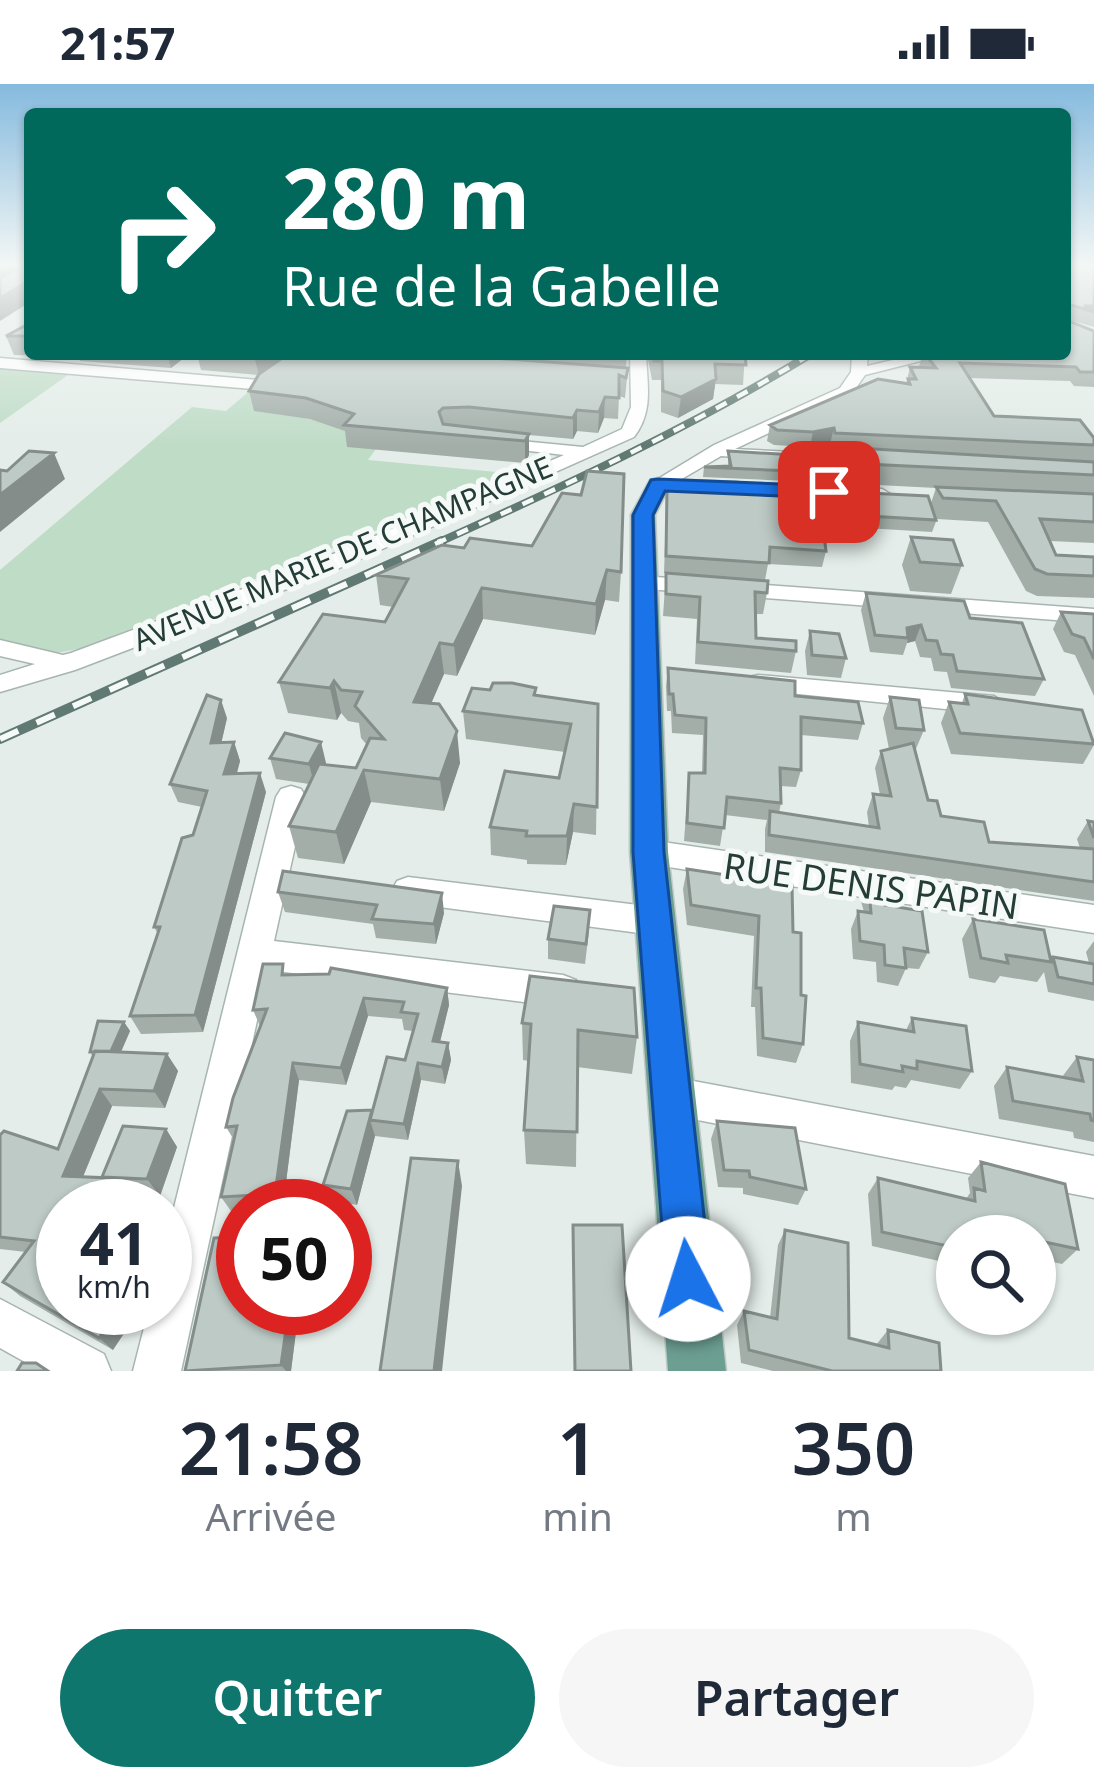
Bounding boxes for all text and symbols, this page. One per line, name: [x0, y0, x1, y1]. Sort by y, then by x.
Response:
text: 21:57: [60, 12, 176, 73]
text: 280 m: [282, 139, 530, 254]
icon: right: [84, 156, 240, 312]
text: Rue de la Gabelle: [282, 248, 721, 322]
pin: [778, 441, 880, 543]
street label: AVENUE MARIE DE CHAMPAGNE: [126, 445, 558, 660]
icon: arrive: [796, 459, 862, 525]
street label: RUE DENIS PAPIN: [720, 841, 1022, 930]
speed limit sign: 50: [216, 1179, 372, 1335]
text: 41: [80, 1201, 148, 1283]
map controls: [936, 1215, 1056, 1335]
button: search: [936, 1215, 1056, 1335]
position arrow: [625, 1216, 751, 1342]
text: km/h: [77, 1266, 151, 1307]
text: 21:58: [179, 1398, 363, 1496]
text: 1: [557, 1398, 598, 1496]
text: 350: [792, 1398, 915, 1496]
text: Arrivée: [206, 1489, 337, 1542]
text: min: [542, 1489, 613, 1542]
text: m: [835, 1489, 872, 1542]
button: Quitter: [60, 1629, 535, 1767]
button: Partager: [559, 1629, 1034, 1767]

